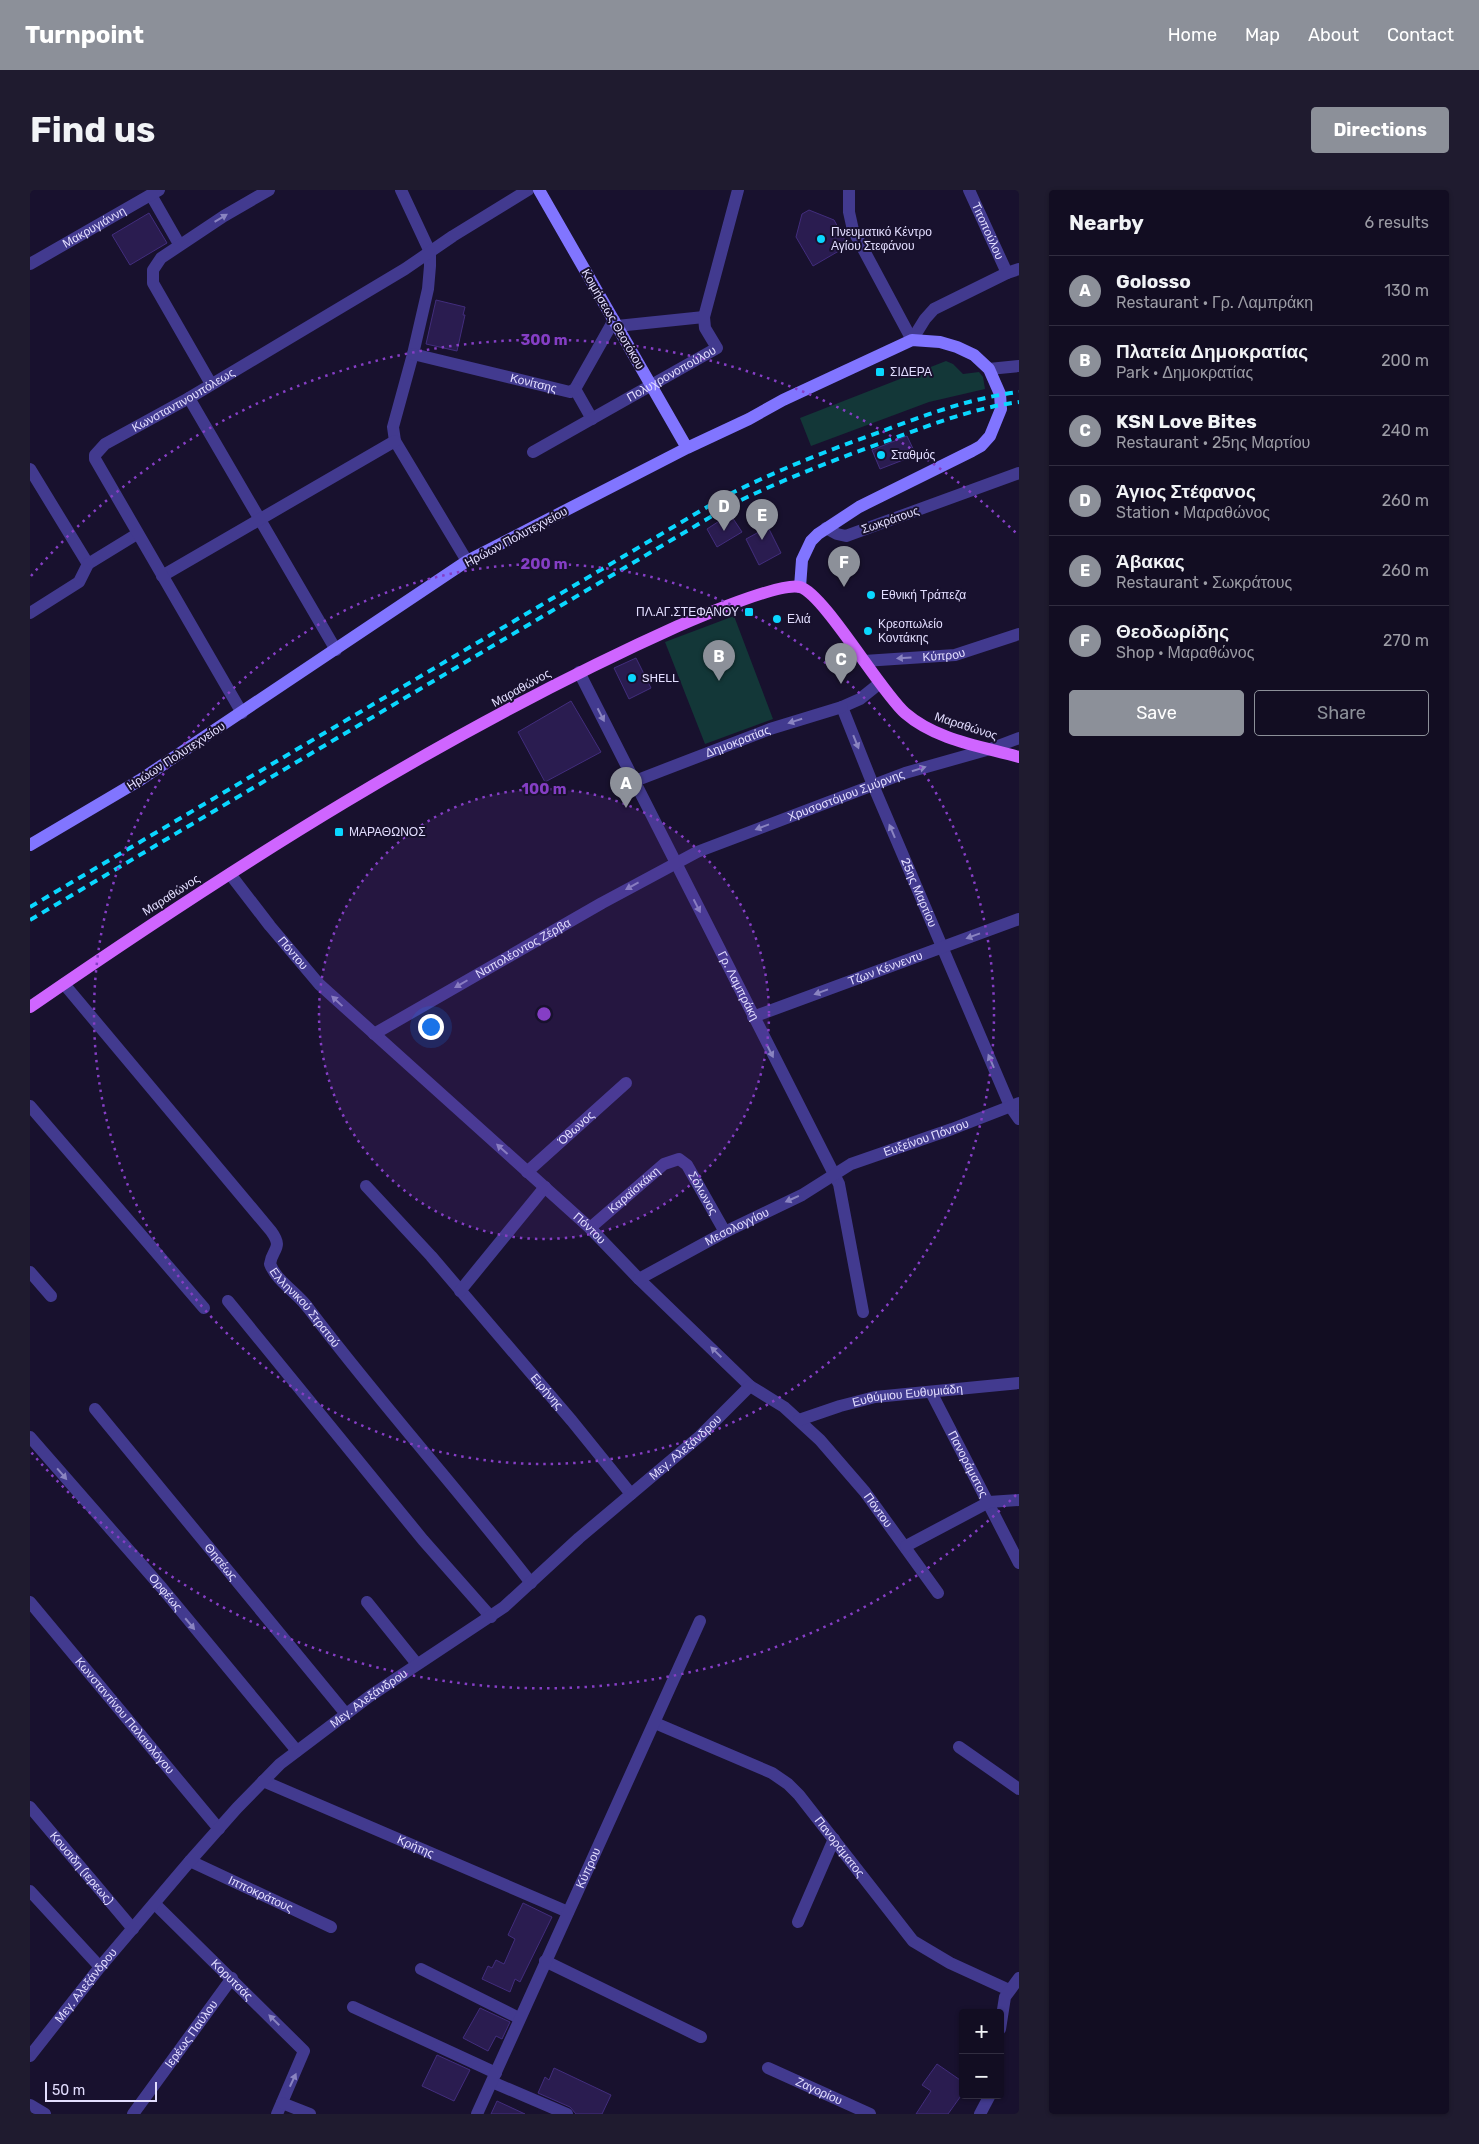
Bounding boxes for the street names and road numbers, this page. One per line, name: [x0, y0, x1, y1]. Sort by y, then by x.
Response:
street label: Τιτοπούλου: [969, 200, 1007, 262]
street label: Μακρυγιάννη: [60, 204, 128, 251]
street label: Κοιμήσεως Θεοτόκου: [579, 266, 647, 372]
street label: Πολυχρονοπούλου: [624, 343, 718, 405]
street label: Κωνσταντινουπόλεως: [129, 365, 237, 435]
street label: Κονίτσης: [509, 371, 559, 396]
street label: Ηρώων Πολυτεχνείου: [462, 504, 570, 570]
street label: Σωκράτους: [859, 504, 921, 536]
street label: Κύπρου: [922, 645, 967, 664]
street label: Μαραθώνος: [489, 666, 553, 710]
street label: Μαραθώνος: [933, 709, 999, 743]
street label: Ηρώων Πολυτεχνείου: [124, 719, 228, 793]
street label: Δημοκρατίας: [703, 723, 772, 760]
street label: Χρυσοστόμου Σμύρνης: [786, 767, 906, 824]
street label: 25ης Μαρτίου: [898, 856, 940, 929]
street label: Μαραθώνος: [140, 871, 202, 919]
street label: Ναπολέοντος Ζέρβα: [473, 915, 573, 981]
street label: Πόντου: [275, 934, 311, 973]
street label: Τζων Κέννεντυ: [846, 948, 924, 988]
street label: Γρ. Λαμπράκη: [715, 949, 762, 1023]
street label: Όθωνος: [554, 1108, 597, 1148]
street label: Ευξείνου Πόντου: [882, 1116, 971, 1159]
street label: Καραϊσκάκη: [605, 1164, 663, 1216]
street label: Σόλωνος: [685, 1169, 721, 1217]
street label: Μεσολογγίου: [702, 1205, 771, 1249]
street label: Πόντου: [571, 1210, 608, 1247]
street label: Ελληνικού Στρατού: [266, 1265, 343, 1350]
street label: Ειρήνης: [528, 1371, 566, 1413]
street label: Ευθύμιου Ευθυμιάδη: [851, 1381, 963, 1410]
street label: Μεγ. Αλεξάνδρου: [646, 1412, 724, 1483]
street label: Πανοράματος: [945, 1428, 991, 1500]
street label: Πόντου: [861, 1490, 895, 1530]
street label: Θησέως: [201, 1540, 240, 1583]
street label: Ορφέως: [146, 1571, 185, 1614]
street label: Κωνσταντίνου Παλαιολόγου: [72, 1655, 177, 1777]
street label: Μεγ. Αλεξάνδρου: [327, 1666, 410, 1731]
street label: Πανοράματος: [812, 1814, 868, 1880]
street label: Κουσιδη (ιερεως): [47, 1829, 116, 1907]
street label: Κρήτης: [395, 1832, 436, 1861]
street label: Κύπρου: [573, 1846, 604, 1890]
street label: Ιπποκράτους: [226, 1873, 295, 1915]
street label: Μεγ. Αλεξάνδρου: [52, 1945, 120, 2026]
street label: Κορυτσάς: [208, 1956, 256, 2003]
street label: Ιερέως Παύλου: [162, 1997, 221, 2071]
street label: Ζαγορίου: [794, 2074, 845, 2108]

